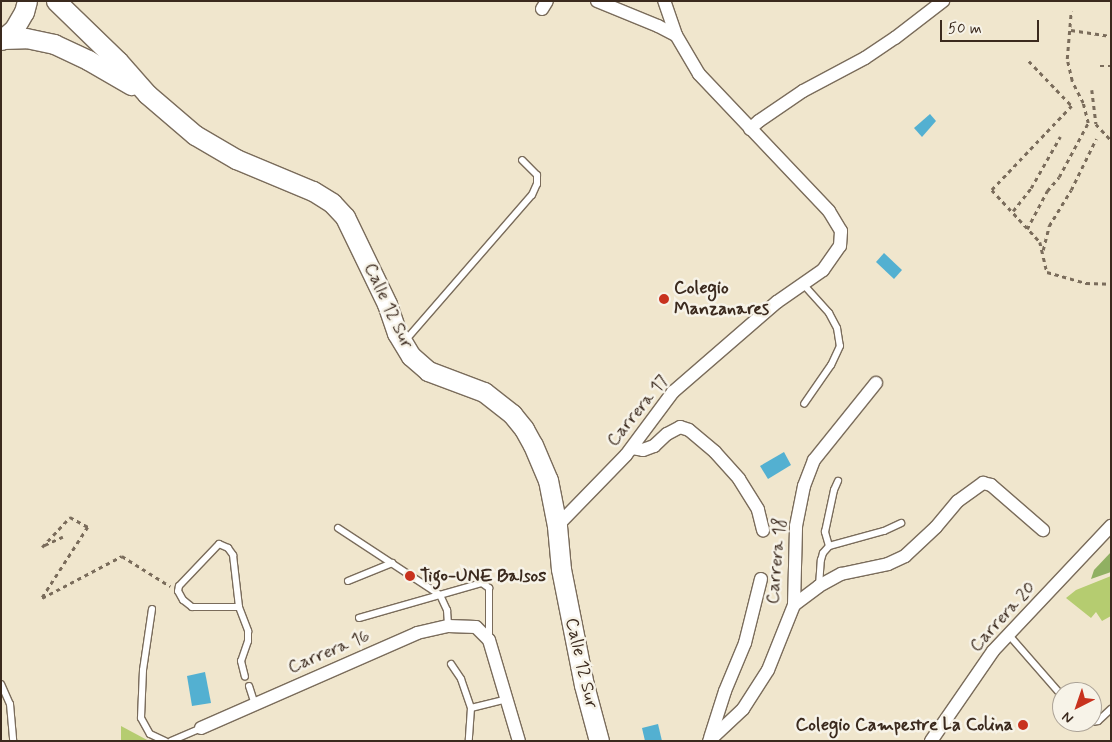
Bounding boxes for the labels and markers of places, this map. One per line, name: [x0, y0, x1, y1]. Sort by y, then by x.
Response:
place label: Colegio Manzanares: [674, 278, 769, 320]
marker: Colegio Manzanares: [658, 293, 670, 305]
place label: Tigo-UNE Balsos: [420, 565, 545, 587]
marker: Tigo-UNE Balsos: [404, 570, 416, 582]
place label: Colegio Campestre La Colina: [791, 714, 1013, 736]
marker: Colegio Campestre La Colina: [1017, 719, 1029, 731]

